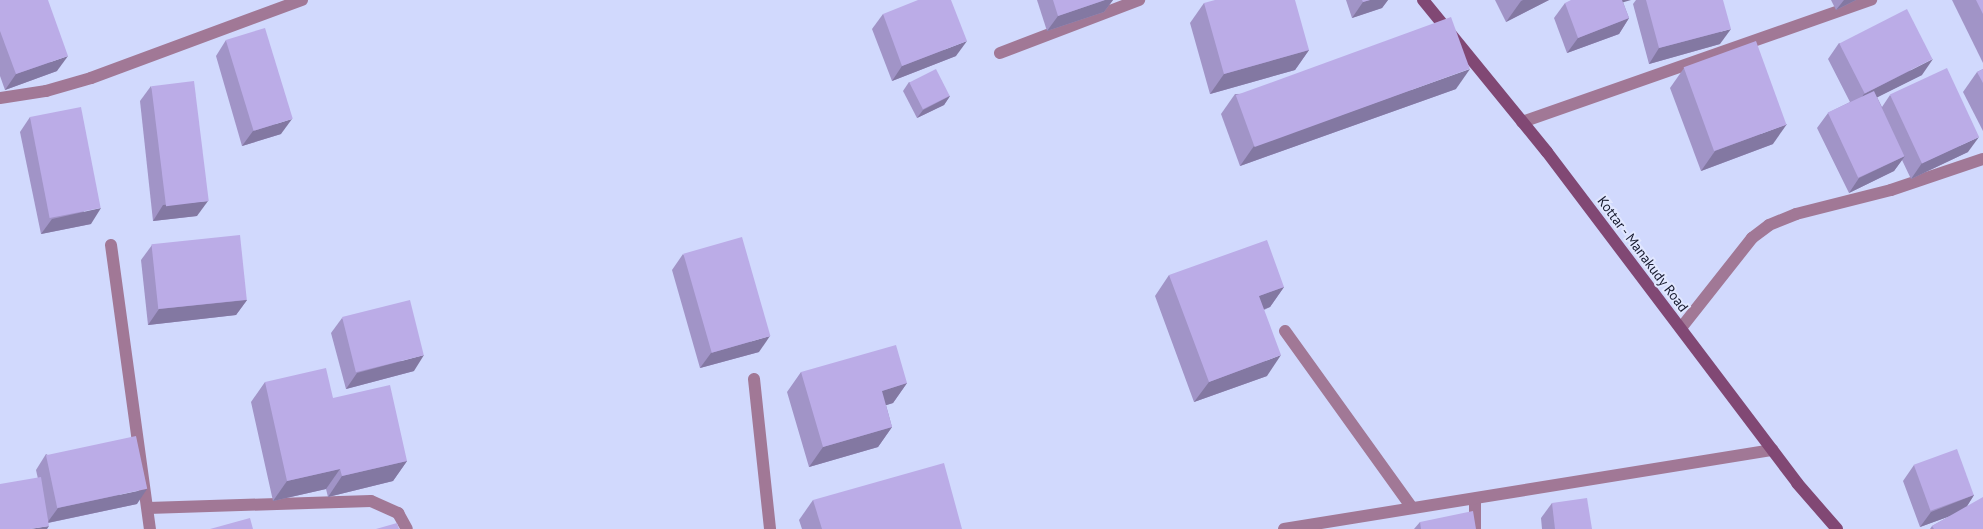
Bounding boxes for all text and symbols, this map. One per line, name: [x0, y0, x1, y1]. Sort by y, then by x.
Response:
street label: Kottar - Manakudy Road: [1593, 192, 1693, 316]

